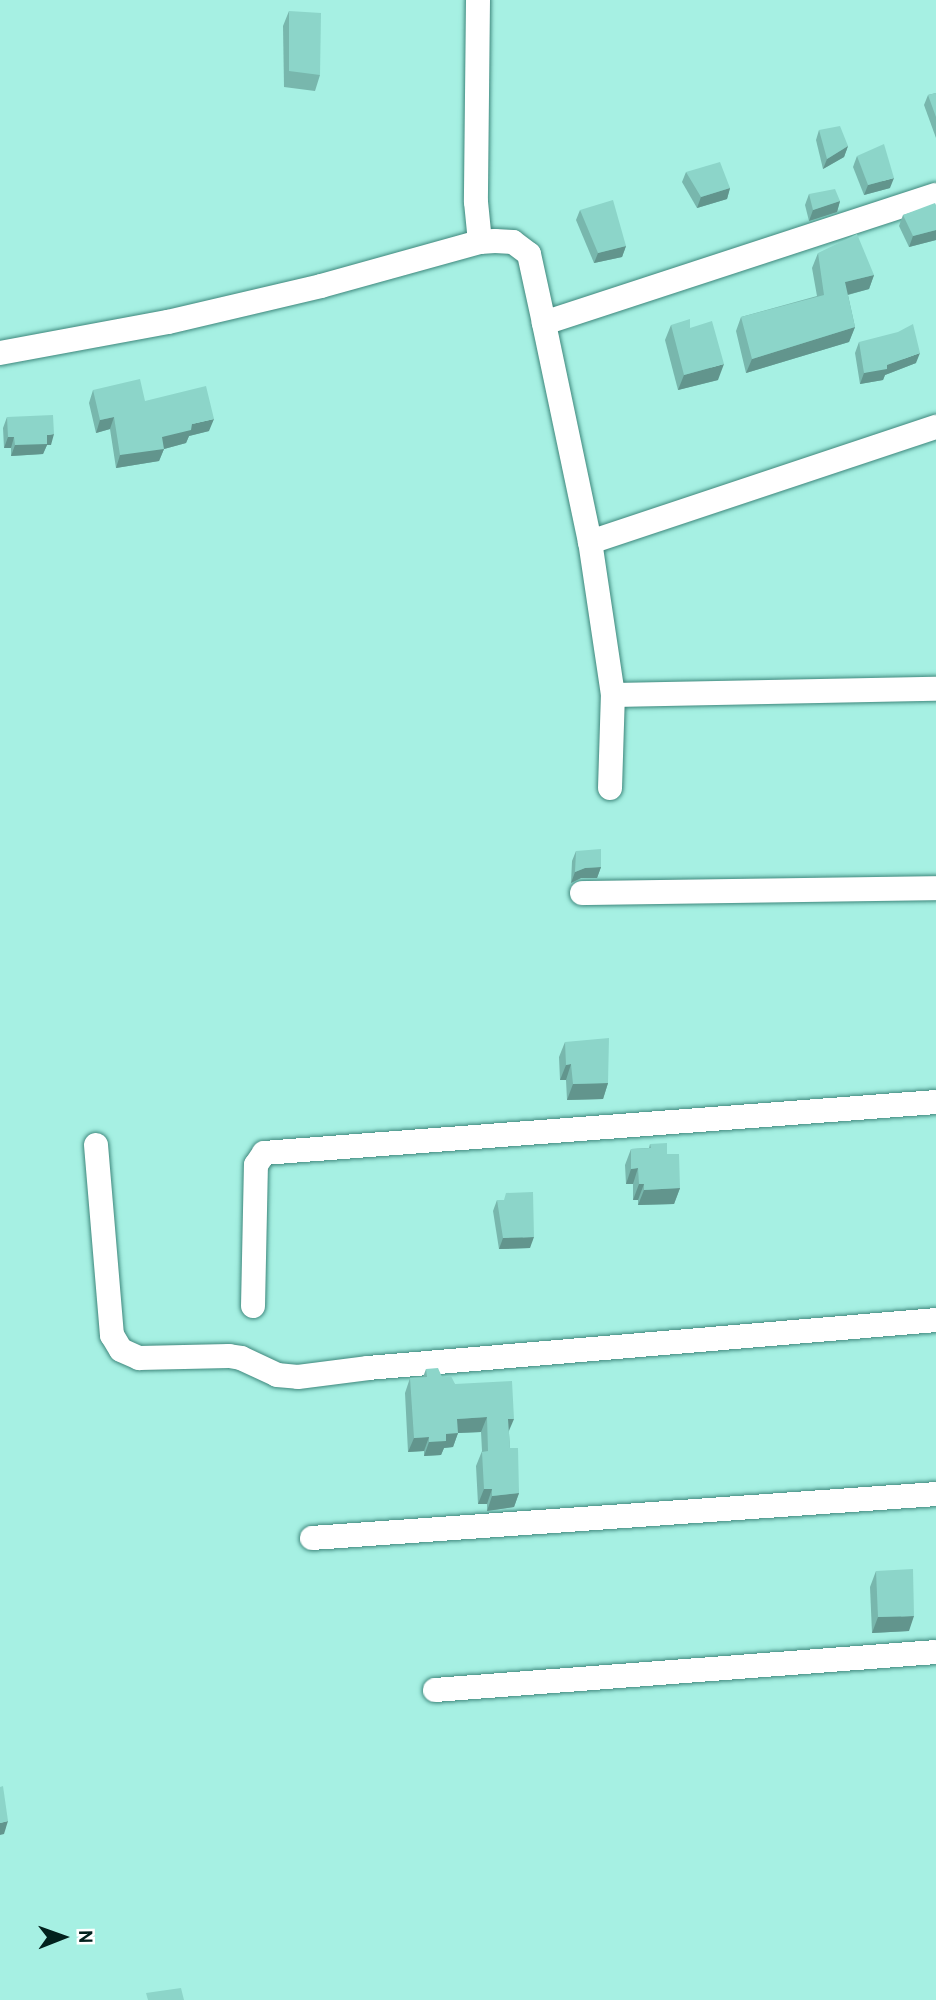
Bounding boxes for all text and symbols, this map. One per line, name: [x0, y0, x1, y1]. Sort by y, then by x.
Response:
north arrow: [28, 1902, 98, 1972]
text: N: [72, 1930, 96, 1944]

